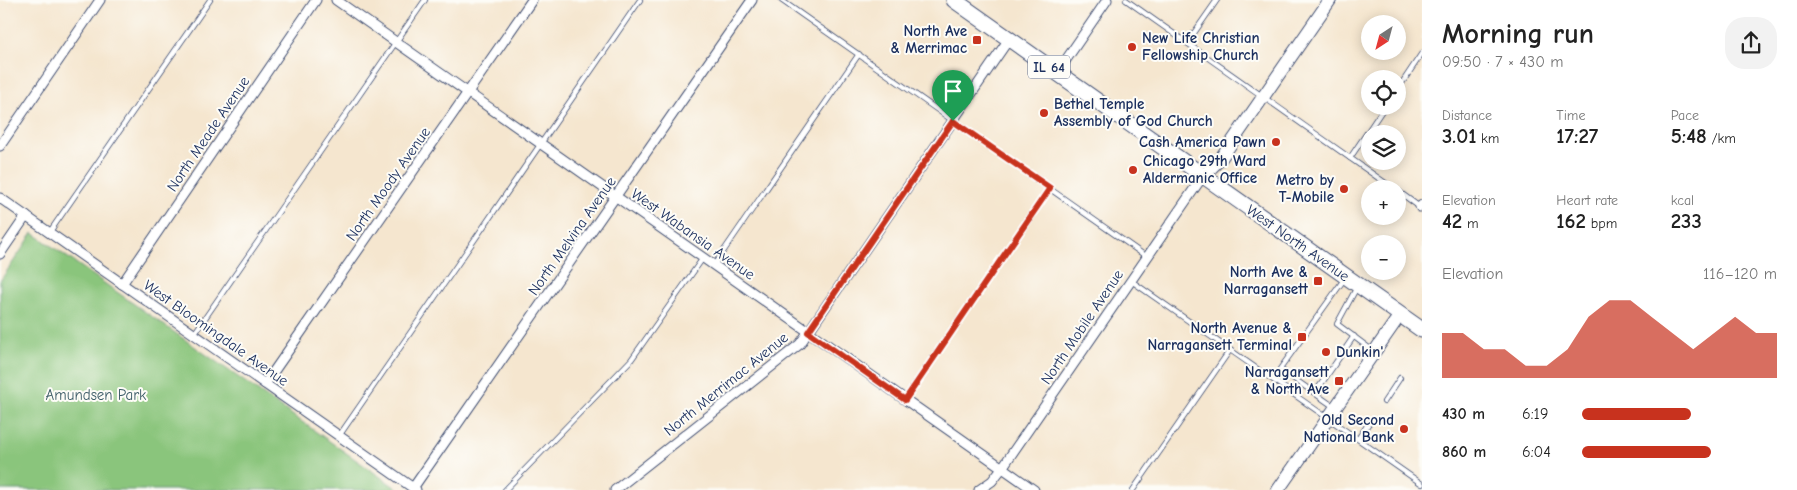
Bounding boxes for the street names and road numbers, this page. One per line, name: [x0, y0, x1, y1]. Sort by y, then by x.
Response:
road number: IL 64: [1028, 56, 1070, 78]
street label: North Meade Avenue: [163, 73, 253, 195]
street label: North Moody Avenue: [342, 123, 434, 244]
street label: North Melvina Avenue: [524, 173, 620, 299]
street label: West Wabansia Avenue: [628, 184, 759, 284]
street label: West North Avenue: [1243, 201, 1353, 286]
street label: North Mobile Avenue: [1037, 266, 1127, 388]
street label: West Bloomingdale Avenue: [140, 276, 292, 390]
street label: North Merrimac Avenue: [660, 328, 792, 440]

